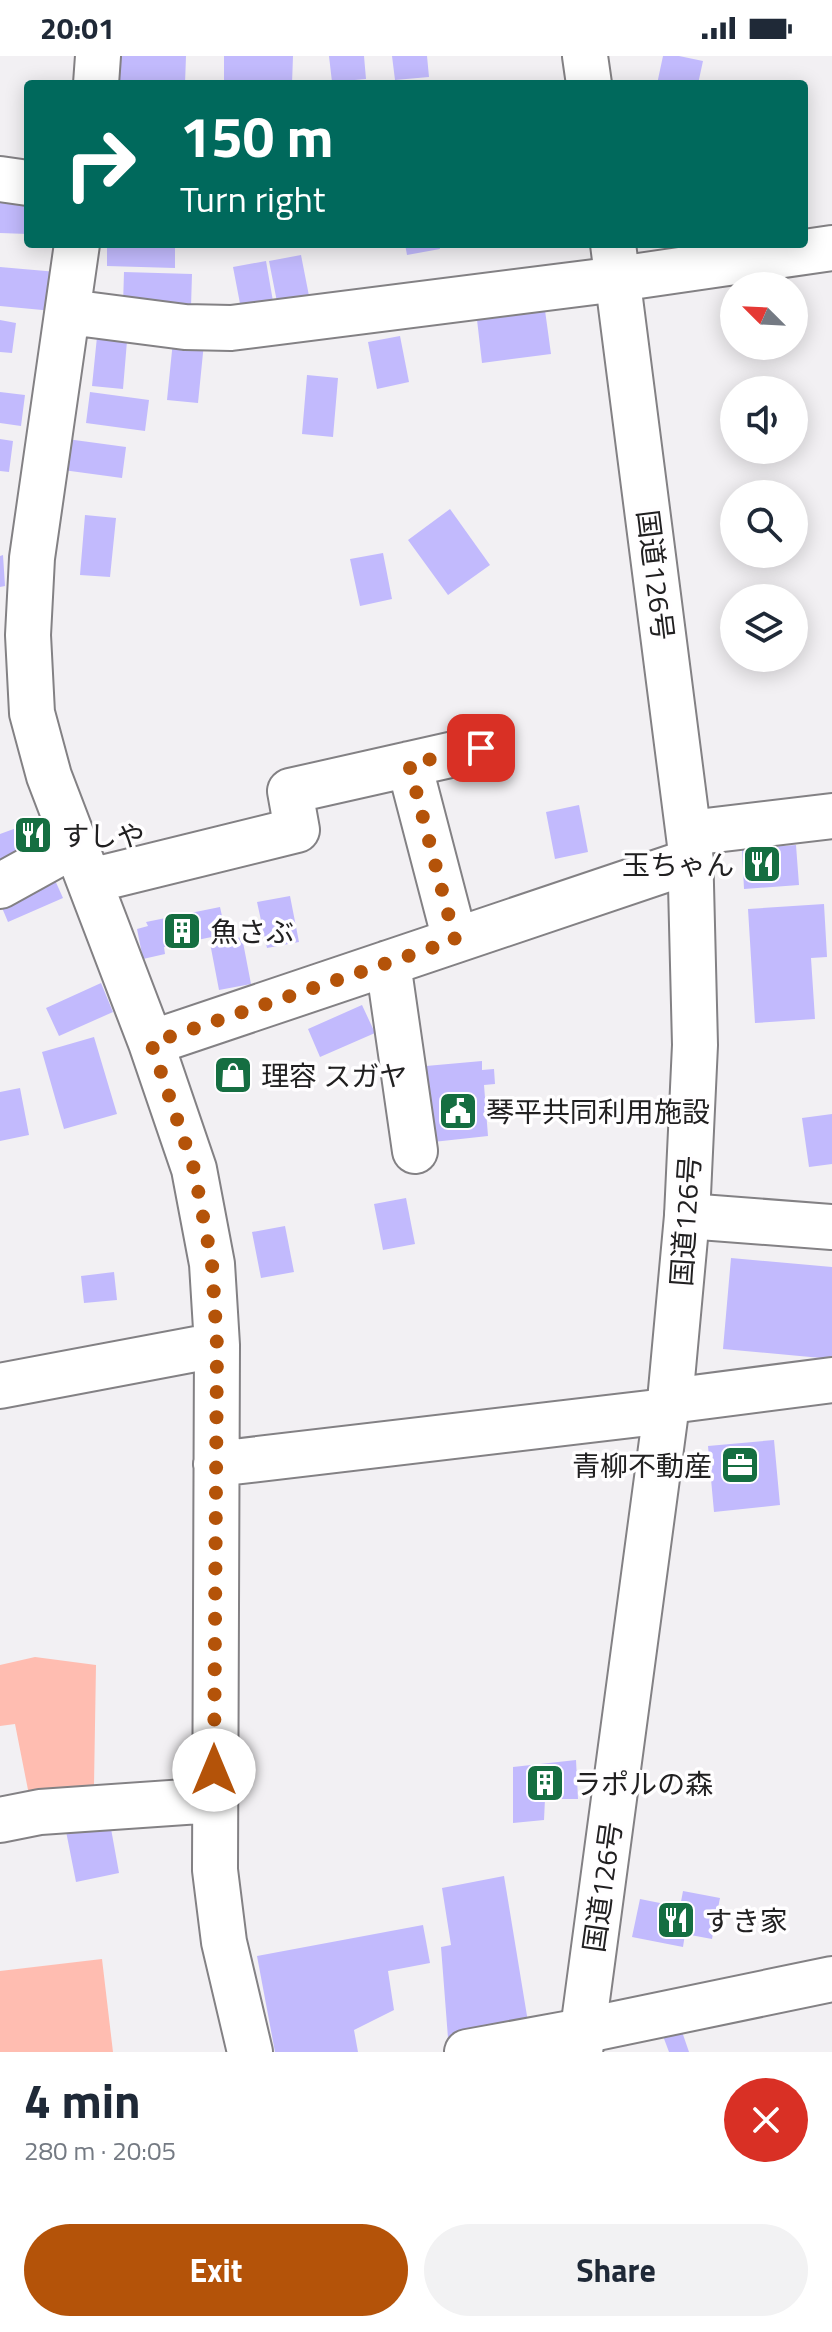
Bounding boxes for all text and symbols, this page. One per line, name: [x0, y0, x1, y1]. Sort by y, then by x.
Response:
text: 20:01: [40, 5, 115, 51]
text: 150 m: [180, 94, 333, 179]
icon: right: [48, 112, 152, 216]
text: Turn right: [180, 171, 325, 226]
north arrow: [720, 272, 808, 360]
map controls: [720, 272, 808, 672]
button: sound: [720, 376, 808, 464]
button: search: [720, 480, 808, 568]
street label: 国道126号: [627, 507, 685, 643]
button: layers: [720, 584, 808, 672]
pin: [447, 714, 515, 782]
icon: arrive: [459, 726, 503, 770]
restaurant icon: すしや: [12, 814, 54, 856]
place label: すしや: [61, 814, 145, 857]
place label: 玉ちゃん: [622, 843, 734, 886]
restaurant icon: 玉ちゃん: [741, 843, 783, 885]
building icon: 魚さぶ: [161, 910, 203, 952]
place label: 魚さぶ: [210, 910, 294, 953]
shop icon: 理容 スガヤ: [212, 1054, 254, 1096]
place label: 理容 スガヤ: [261, 1054, 407, 1097]
public building icon: 琴平共同利用施設: [437, 1090, 479, 1132]
place label: 琴平共同利用施設: [486, 1090, 710, 1133]
street label: 国道126号: [659, 1154, 711, 1288]
place label: 青柳不動産: [572, 1444, 712, 1487]
office icon: 青柳不動産: [719, 1444, 761, 1486]
position arrow: [172, 1728, 256, 1812]
building icon: ラポルの森: [524, 1762, 566, 1804]
place label: ラポルの森: [573, 1762, 713, 1805]
street label: 国道126号: [572, 1819, 632, 1955]
restaurant icon: すき家: [655, 1899, 697, 1941]
place label: すき家: [704, 1899, 788, 1942]
text: 4 min: [24, 2064, 141, 2137]
button: close: [724, 2078, 808, 2162]
text: 280 m · 20:05: [24, 2131, 176, 2170]
button: Exit: [24, 2224, 408, 2316]
button: Share: [424, 2224, 808, 2316]

